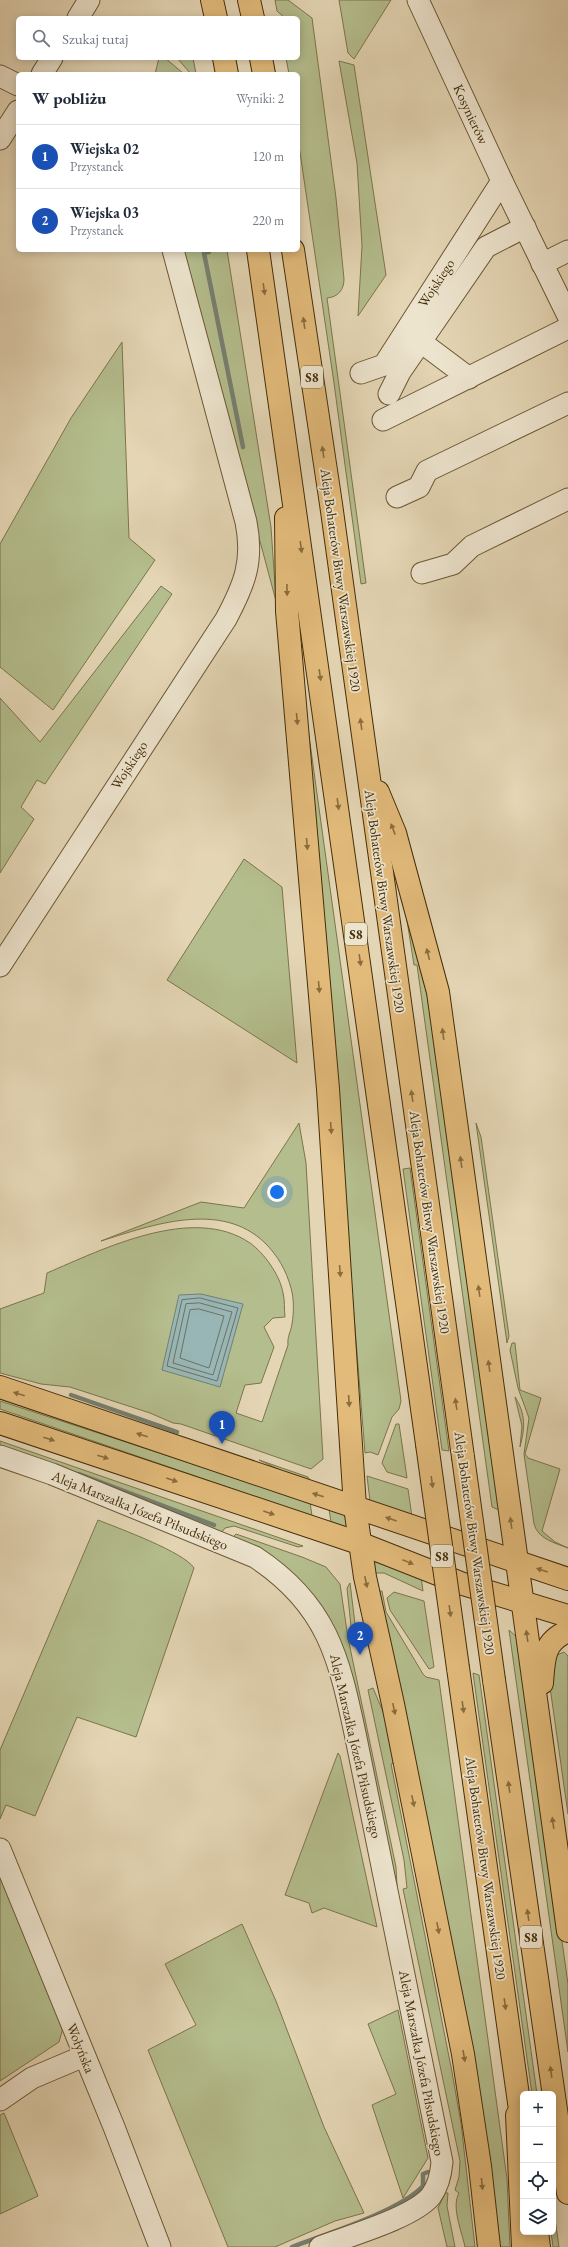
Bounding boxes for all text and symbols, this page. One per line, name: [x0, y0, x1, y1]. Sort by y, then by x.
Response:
search box: [16, 16, 300, 60]
icon: search: [30, 27, 52, 49]
text: Szukaj tutaj: [62, 29, 128, 48]
street label: Kosynierów: [449, 81, 493, 147]
text: W pobliżu: [32, 87, 106, 109]
text: Wyniki: 2: [236, 90, 284, 107]
text: Wiejska 02: [70, 139, 139, 158]
text: 1: [42, 148, 48, 165]
text: 120 m: [253, 148, 284, 165]
text: Przystanek: [70, 158, 124, 175]
text: Wiejska 03: [70, 203, 139, 222]
text: 2: [42, 212, 48, 229]
text: 220 m: [253, 212, 284, 229]
text: Przystanek: [70, 222, 124, 239]
street label: Wojskiego: [414, 255, 458, 311]
one-way arrow: [261, 282, 267, 295]
one-way arrow: [301, 317, 307, 329]
road number: S8: [301, 366, 323, 388]
one-way arrow: [320, 446, 326, 458]
street label: Aleja Bohaterów Bitwy Warszawskiej 1920: [316, 466, 366, 693]
one-way arrow: [298, 540, 304, 553]
one-way arrow: [284, 584, 290, 597]
one-way arrow: [316, 669, 323, 681]
one-way arrow: [293, 713, 300, 725]
one-way arrow: [358, 718, 364, 730]
street label: Wojskiego: [107, 737, 151, 793]
street label: Aleja Bohaterów Bitwy Warszawskiej 1920: [360, 787, 410, 1014]
one-way arrow: [335, 798, 341, 810]
one-way arrow: [390, 823, 396, 835]
one-way arrow: [304, 838, 310, 850]
road number: S8: [345, 923, 367, 945]
one-way arrow: [425, 948, 431, 960]
one-way arrow: [357, 954, 363, 966]
one-way arrow: [316, 981, 323, 993]
one-way arrow: [440, 1028, 446, 1040]
one-way arrow: [409, 1090, 415, 1102]
street label: Aleja Bohaterów Bitwy Warszawskiej 1920: [405, 1108, 455, 1335]
one-way arrow: [327, 1122, 334, 1134]
one-way arrow: [458, 1156, 464, 1168]
your location: [267, 1182, 287, 1202]
one-way arrow: [337, 1265, 344, 1277]
one-way arrow: [476, 1285, 482, 1297]
one-way arrow: [486, 1360, 492, 1372]
one-way arrow: [12, 1390, 24, 1396]
one-way arrow: [345, 1395, 352, 1407]
one-way arrow: [453, 1398, 459, 1411]
pin: 1: [209, 1411, 235, 1444]
street label: Aleja Bohaterów Bitwy Warszawskiej 1920: [450, 1429, 500, 1656]
one-way arrow: [136, 1432, 148, 1438]
one-way arrow: [43, 1436, 55, 1442]
one-way arrow: [97, 1454, 109, 1460]
street label: Aleja Marszałka Józefa Piłsudskiego: [48, 1466, 231, 1554]
one-way arrow: [429, 1476, 435, 1488]
one-way arrow: [166, 1478, 178, 1484]
one-way arrow: [312, 1492, 324, 1498]
one-way arrow: [263, 1510, 275, 1516]
one-way arrow: [384, 1516, 396, 1522]
one-way arrow: [508, 1517, 514, 1529]
road number: S8: [431, 1545, 453, 1567]
one-way arrow: [403, 1559, 415, 1565]
one-way arrow: [536, 1567, 548, 1573]
one-way arrow: [363, 1576, 369, 1588]
one-way arrow: [447, 1605, 453, 1617]
pin: 2: [347, 1622, 373, 1655]
one-way arrow: [524, 1630, 530, 1642]
street label: Aleja Marszałka Józefa Piłsudskiego: [326, 1651, 386, 1840]
one-way arrow: [460, 1701, 466, 1713]
one-way arrow: [391, 1703, 397, 1715]
street label: Aleja Bohaterów Bitwy Warszawskiej 1920: [461, 1754, 511, 1981]
one-way arrow: [506, 1781, 512, 1793]
one-way arrow: [410, 1795, 416, 1807]
one-way arrow: [550, 1817, 556, 1829]
one-way arrow: [525, 1909, 531, 1921]
one-way arrow: [436, 1922, 442, 1934]
road number: S8: [520, 1926, 542, 1948]
street label: Aleja Marszałka Józefa Piłsudskiego: [395, 1968, 449, 2157]
one-way arrow: [502, 1998, 508, 2010]
street label: Wołyńska: [63, 2020, 99, 2076]
one-way arrow: [461, 2050, 467, 2062]
one-way arrow: [548, 2066, 554, 2078]
map controls: [520, 2091, 556, 2235]
button: +: [520, 2091, 556, 2127]
button: −: [520, 2127, 556, 2163]
button: locate: [520, 2163, 556, 2199]
one-way arrow: [479, 2178, 485, 2190]
button: layers: [520, 2199, 556, 2235]

